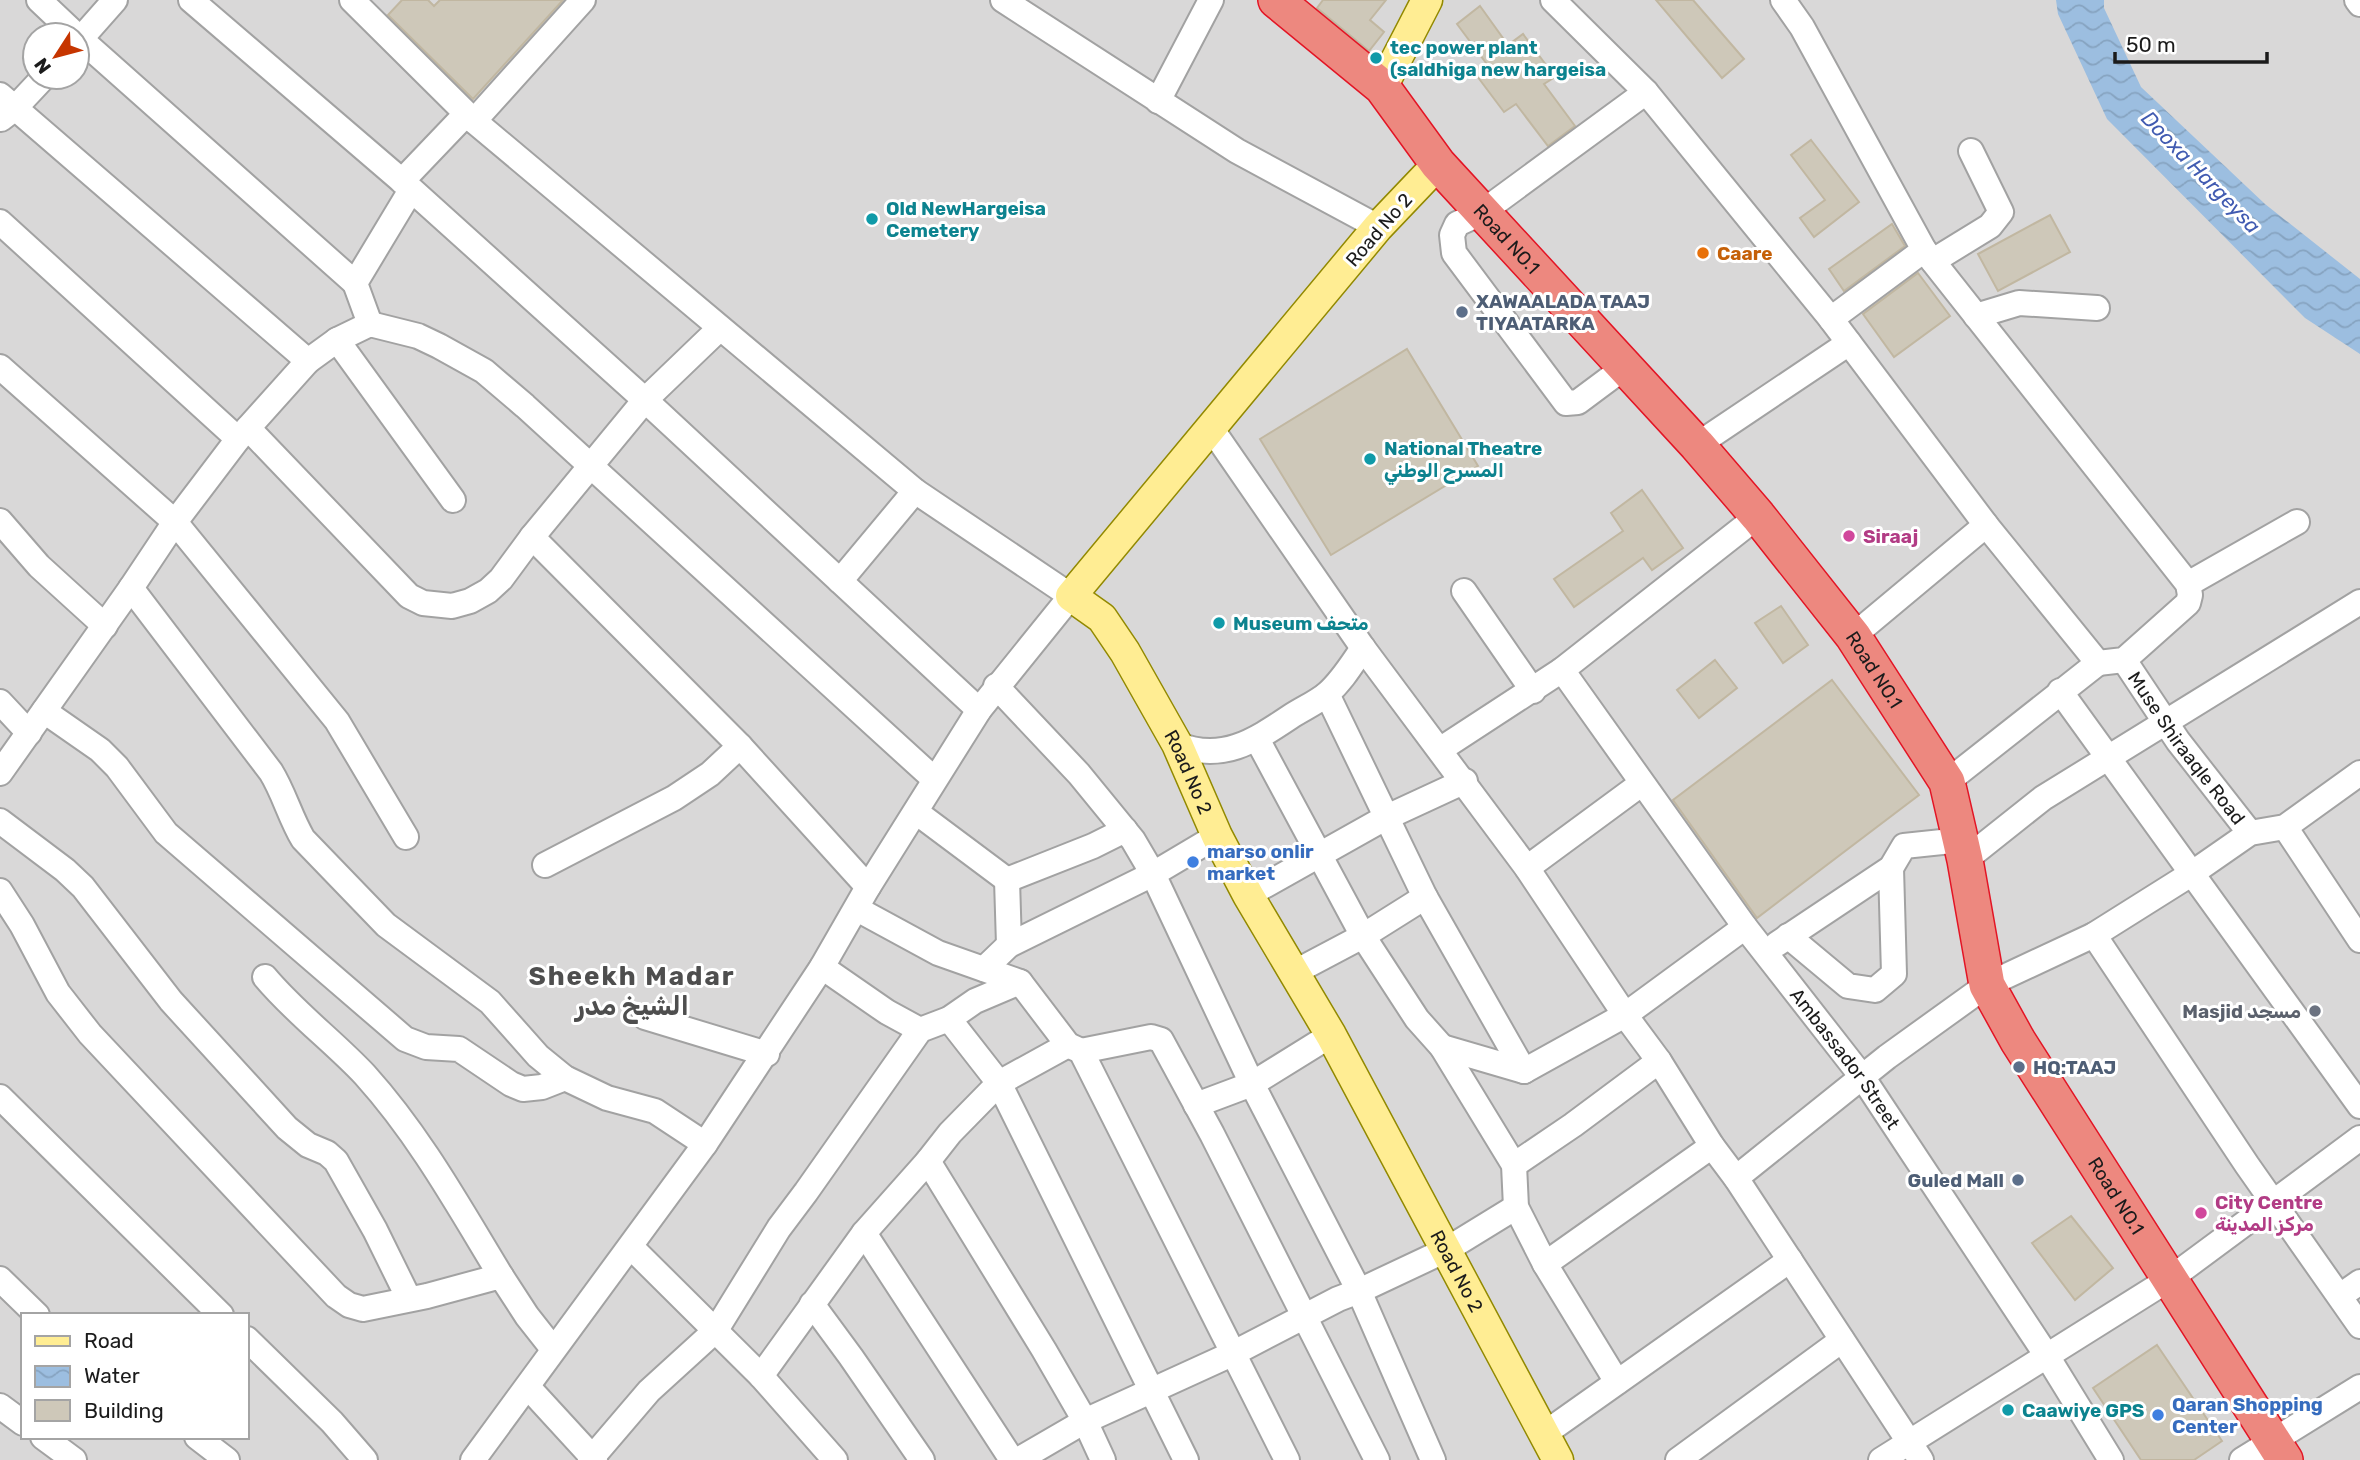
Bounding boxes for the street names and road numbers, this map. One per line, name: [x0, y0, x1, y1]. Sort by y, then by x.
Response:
street label: Road No 2: [1341, 189, 1417, 271]
street label: Road NO.1: [1469, 199, 1545, 279]
street label: Road NO.1: [1841, 627, 1908, 712]
street label: Muse Shiraaqle Road: [2123, 667, 2250, 829]
street label: Road No 2: [1160, 726, 1217, 817]
street label: Ambassador Street: [1786, 983, 1905, 1134]
street label: Road NO.1: [2083, 1153, 2150, 1238]
street label: Road No 2: [1426, 1226, 1488, 1316]

